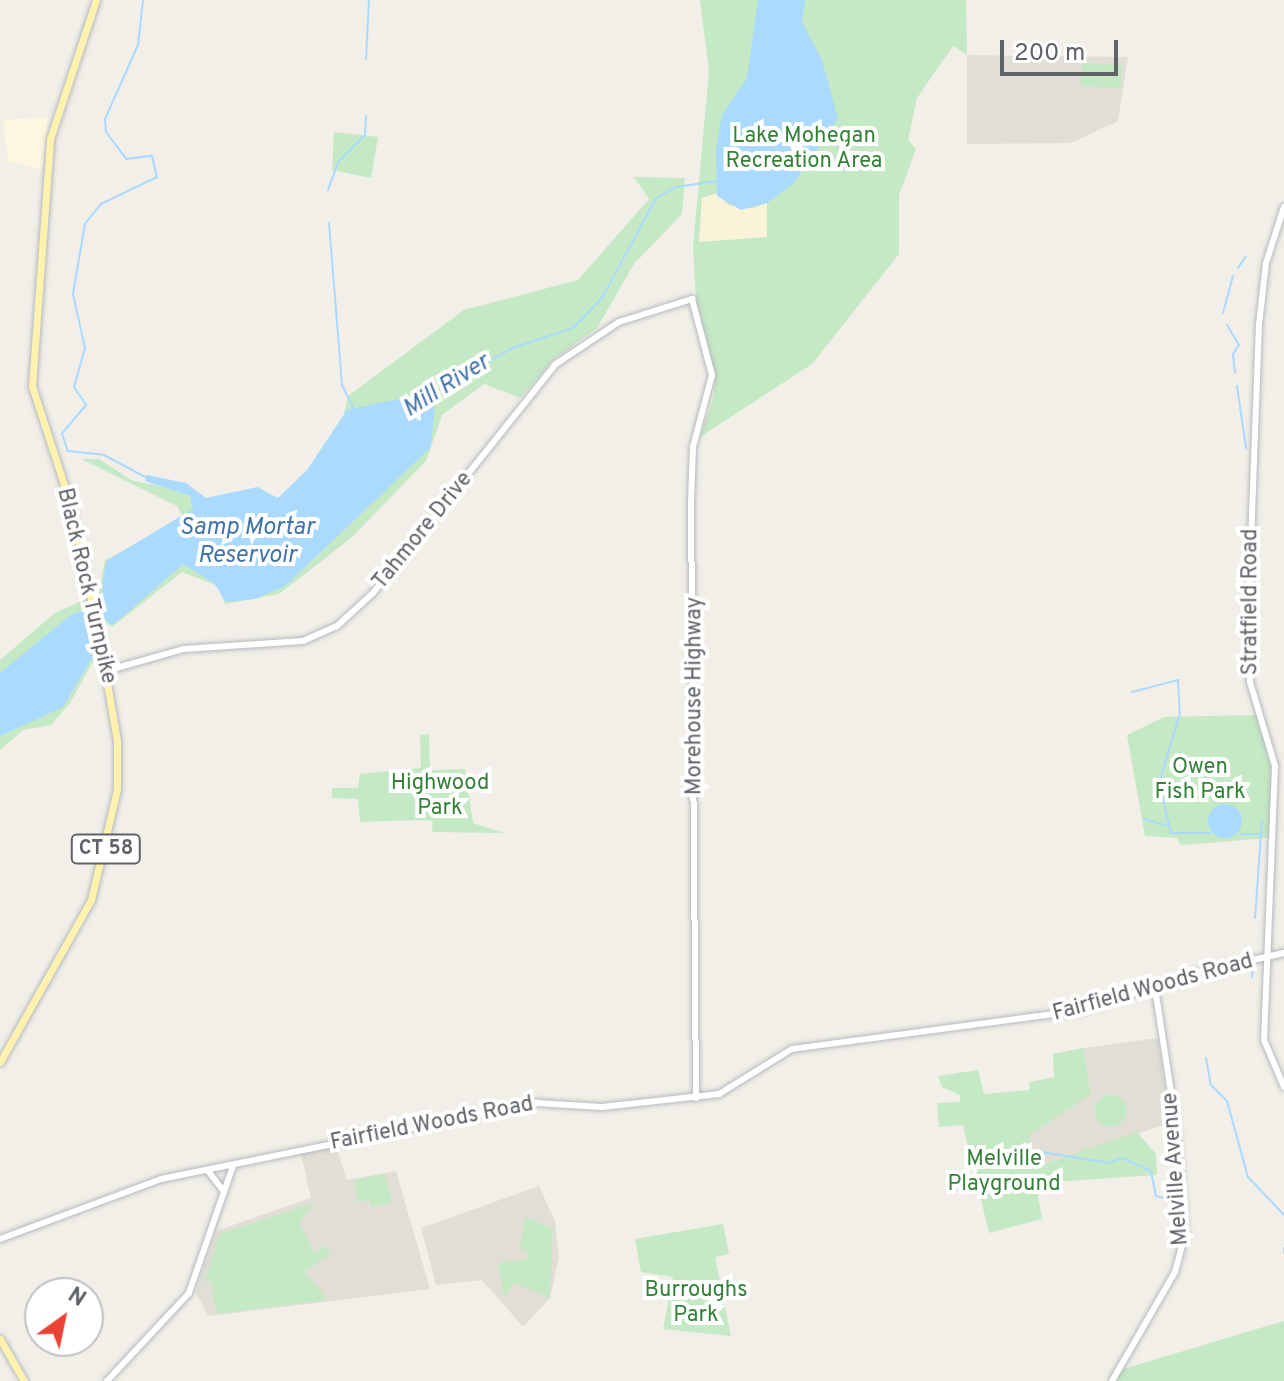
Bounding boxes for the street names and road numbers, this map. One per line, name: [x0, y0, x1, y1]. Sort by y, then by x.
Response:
street label: Tahmore Drive: [367, 467, 479, 595]
street label: Black Rock Turnpike: [51, 485, 121, 687]
street label: Stratfield Road: [1238, 529, 1264, 675]
street label: Morehouse Highway: [682, 597, 708, 795]
road number: CT 58: [70, 833, 142, 865]
street label: Fairfield Woods Road: [1050, 949, 1256, 1027]
street label: Fairfield Woods Road: [328, 1091, 536, 1157]
street label: Melville Avenue: [1157, 1091, 1195, 1247]

